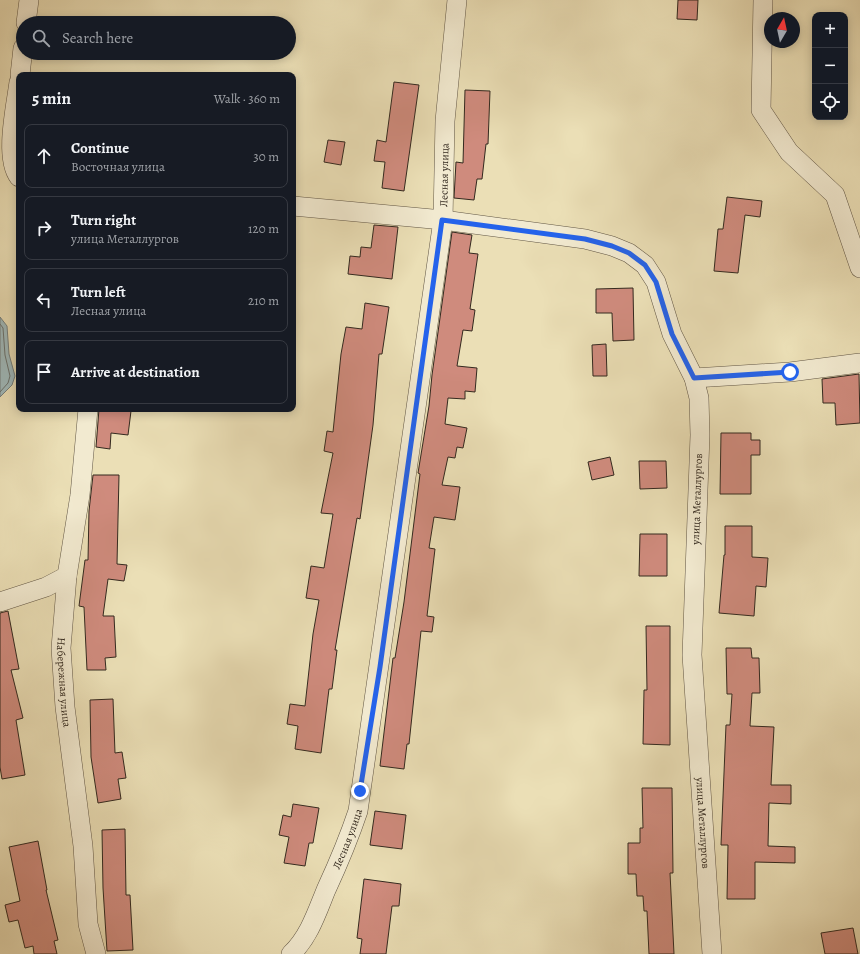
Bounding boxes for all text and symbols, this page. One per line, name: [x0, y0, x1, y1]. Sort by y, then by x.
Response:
north arrow: [764, 12, 800, 48]
map controls: [812, 12, 848, 120]
button: +: [812, 12, 848, 48]
search box: [16, 16, 296, 60]
icon: search: [30, 27, 52, 49]
text: Search here: [62, 28, 133, 48]
button: −: [812, 48, 848, 84]
button: locate: [812, 84, 848, 120]
text: 5 min: [32, 87, 71, 110]
text: Walk · 360 m: [214, 90, 280, 107]
text: Continue: [71, 138, 129, 158]
street label: Лесная улица: [436, 142, 452, 207]
icon: ahead: [33, 145, 55, 167]
text: 30 m: [253, 148, 279, 165]
text: Восточная улица: [71, 158, 165, 175]
text: Turn right: [71, 210, 136, 230]
icon: right: [33, 217, 55, 239]
text: 120 m: [248, 220, 279, 237]
text: улица Металлургов: [71, 230, 179, 247]
text: Turn left: [71, 282, 126, 302]
icon: left: [33, 289, 55, 311]
text: 210 m: [248, 292, 279, 309]
text: Лесная улица: [71, 302, 146, 319]
icon: arrive: [33, 361, 55, 383]
text: Arrive at destination: [71, 362, 200, 382]
route start: [781, 363, 799, 381]
street label: улица Металлургов: [688, 453, 706, 546]
street label: Набережная улица: [53, 637, 75, 729]
street label: улица Металлургов: [693, 776, 714, 869]
route end: [351, 782, 369, 800]
street label: Лесная улица: [329, 806, 366, 871]

